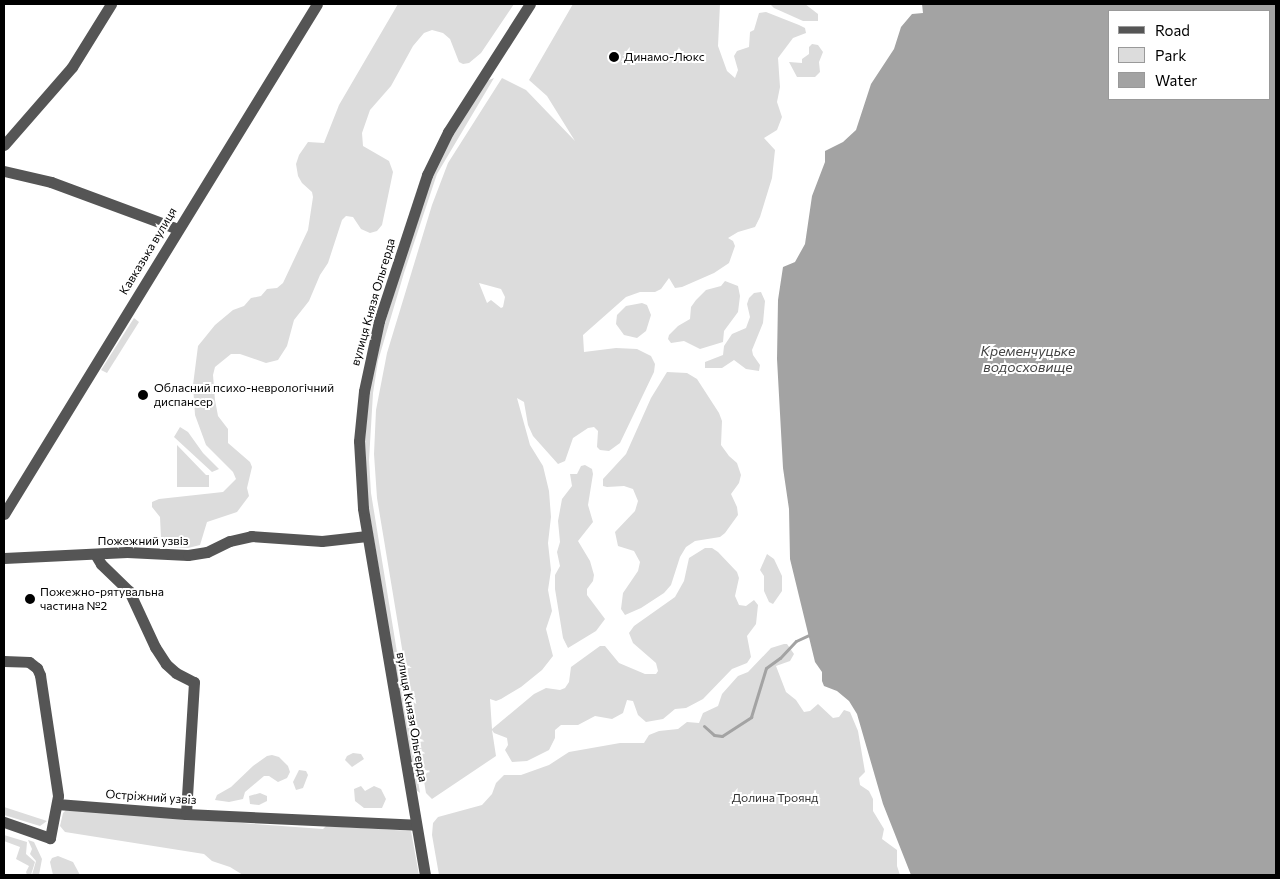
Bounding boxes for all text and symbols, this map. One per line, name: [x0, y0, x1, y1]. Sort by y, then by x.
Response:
legend: [1108, 10, 1270, 100]
text: Road: [1155, 21, 1190, 39]
text: Park: [1155, 46, 1186, 64]
place label: Динамо-Люкс: [624, 50, 705, 64]
marker: Динамо-Люкс: [608, 51, 620, 63]
text: Water: [1155, 71, 1197, 89]
street label: Кавказька вулиця: [116, 205, 180, 297]
street label: вулиця Князя Ольгерда: [348, 237, 398, 367]
water label: Кременчуцьке водосховище: [981, 343, 1075, 376]
place label: Обласний психо-неврологічний диспансер: [154, 381, 334, 409]
marker: Обласний психо-неврологічний диспансер: [136, 388, 150, 402]
street label: Пожежний узвіз: [97, 534, 189, 548]
place label: Пожежно-рятувальна частина №2: [40, 585, 164, 613]
marker: Пожежно-рятувальна частина №2: [24, 593, 36, 605]
street label: вулиця Князя Ольгерда: [393, 651, 431, 783]
street label: Остріжний узвіз: [105, 787, 197, 807]
park label: Долина Троянд: [732, 791, 818, 805]

